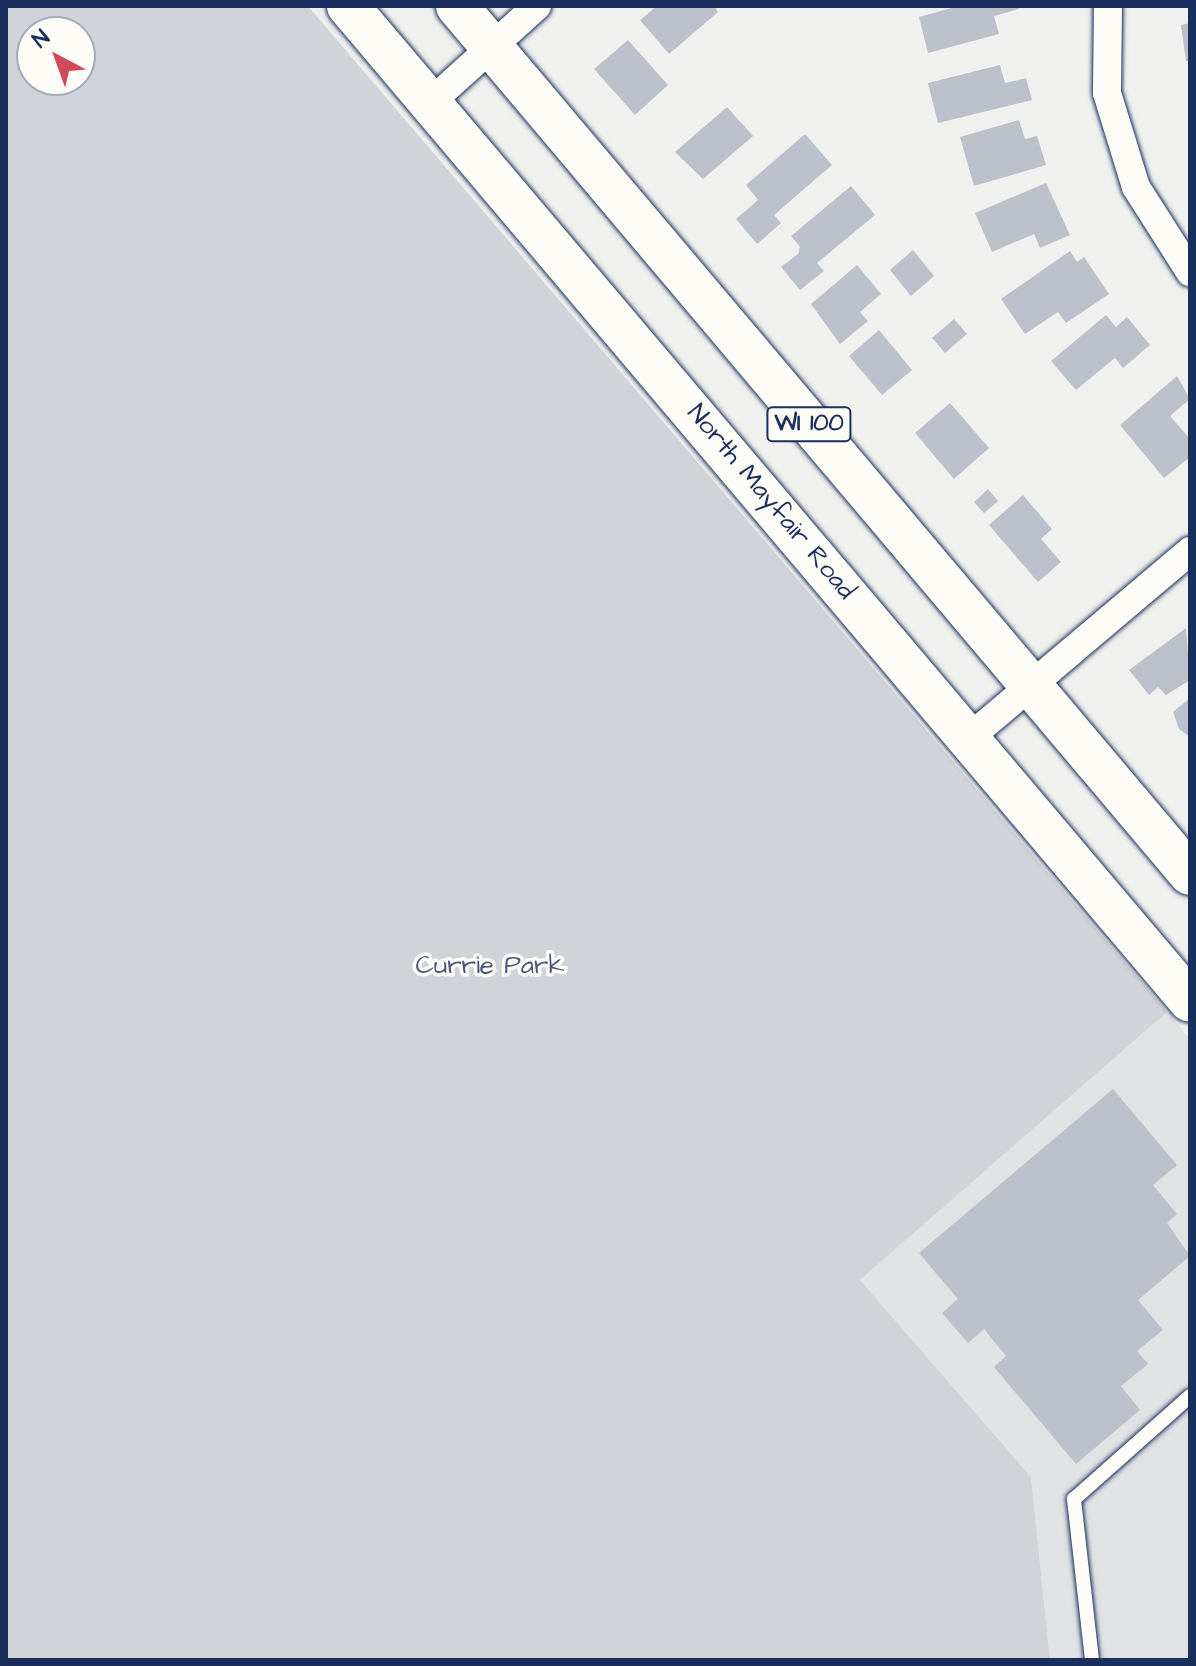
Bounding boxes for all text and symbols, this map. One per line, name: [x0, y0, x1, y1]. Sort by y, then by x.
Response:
north arrow: [16, 16, 96, 96]
text: N: [26, 23, 57, 55]
street label: North Mayfair Road: [680, 398, 862, 606]
road number: WI 100: [765, 404, 853, 444]
park label: Currie Park: [416, 950, 564, 982]

